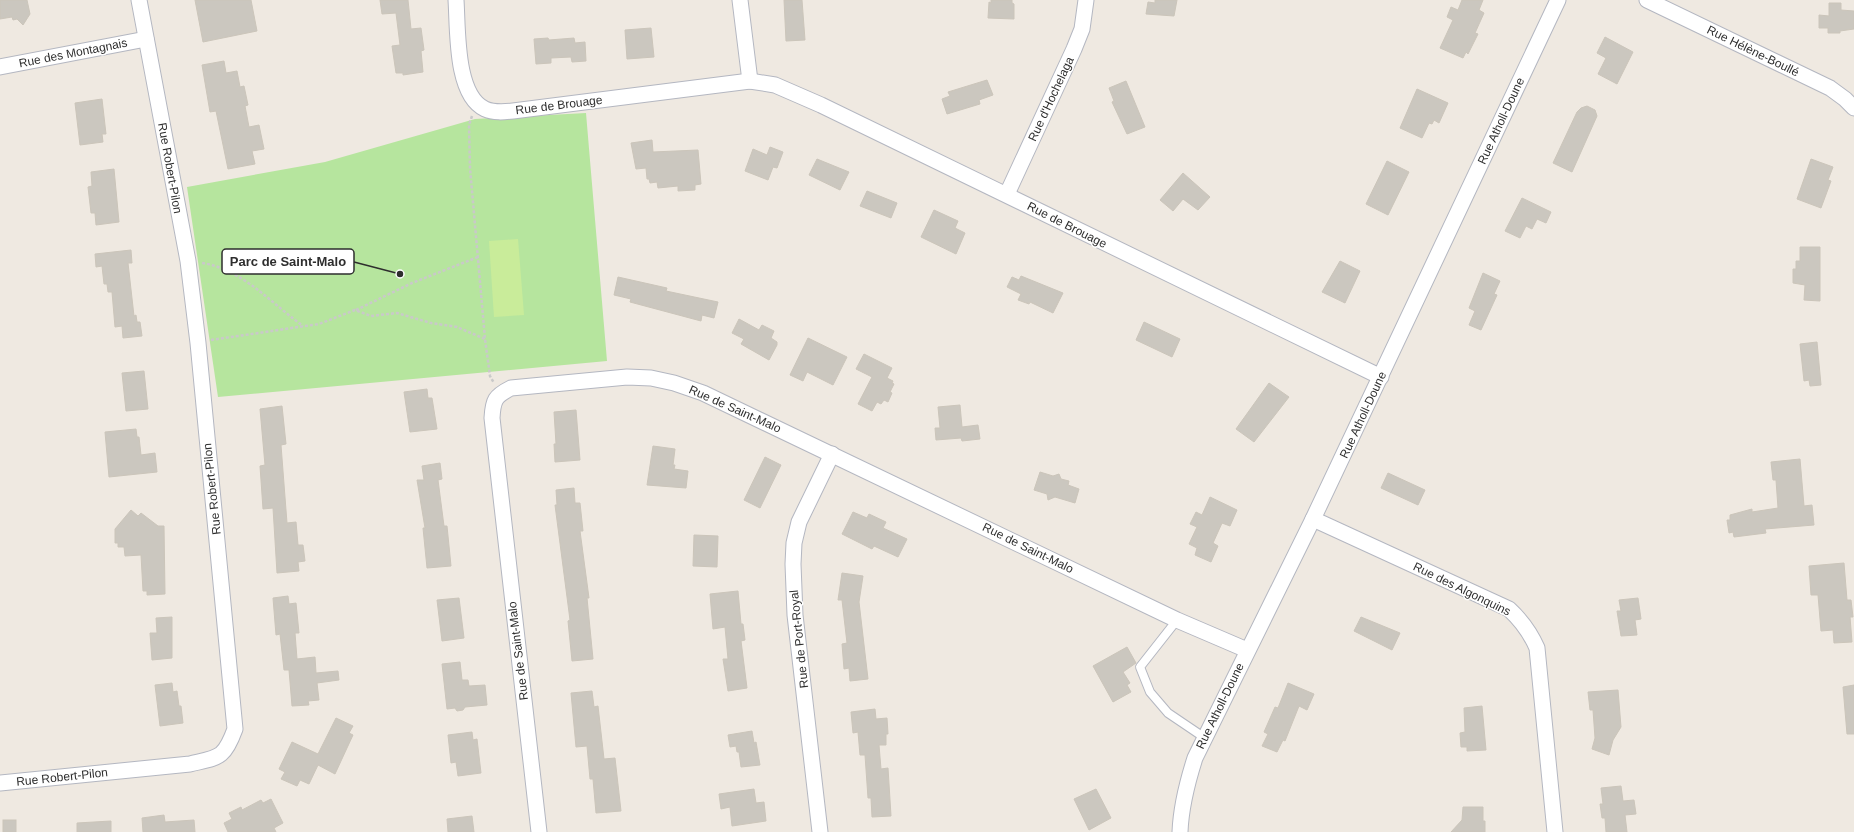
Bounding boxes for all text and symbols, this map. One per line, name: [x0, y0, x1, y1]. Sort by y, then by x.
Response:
street label: Rue Hélène-Boullé: [1705, 23, 1802, 80]
street label: Rue des Montagnais: [18, 36, 128, 70]
street label: Rue d'Hochelaga: [1025, 54, 1077, 144]
street label: Rue Atholl-Doune: [1475, 75, 1527, 167]
street label: Rue de Brouage: [515, 93, 604, 117]
street label: Rue Robert-Pilon: [155, 121, 185, 215]
street label: Rue de Brouage: [1025, 199, 1109, 251]
callout: Parc de Saint-Malo: [222, 249, 354, 274]
text: Parc de Saint-Malo: [230, 254, 346, 269]
street label: Rue Atholl-Doune: [1337, 369, 1389, 461]
street label: Rue de Saint-Malo: [687, 382, 784, 436]
street label: Rue Robert-Pilon: [200, 442, 224, 536]
street label: Rue de Saint-Malo: [980, 520, 1076, 576]
street label: Rue des Algonquins: [1411, 559, 1513, 619]
street label: Rue de Port-Royal: [787, 589, 811, 689]
street label: Rue de Saint-Malo: [505, 601, 531, 701]
street label: Rue Atholl-Doune: [1193, 660, 1247, 751]
street label: Rue Robert-Pilon: [15, 765, 109, 789]

